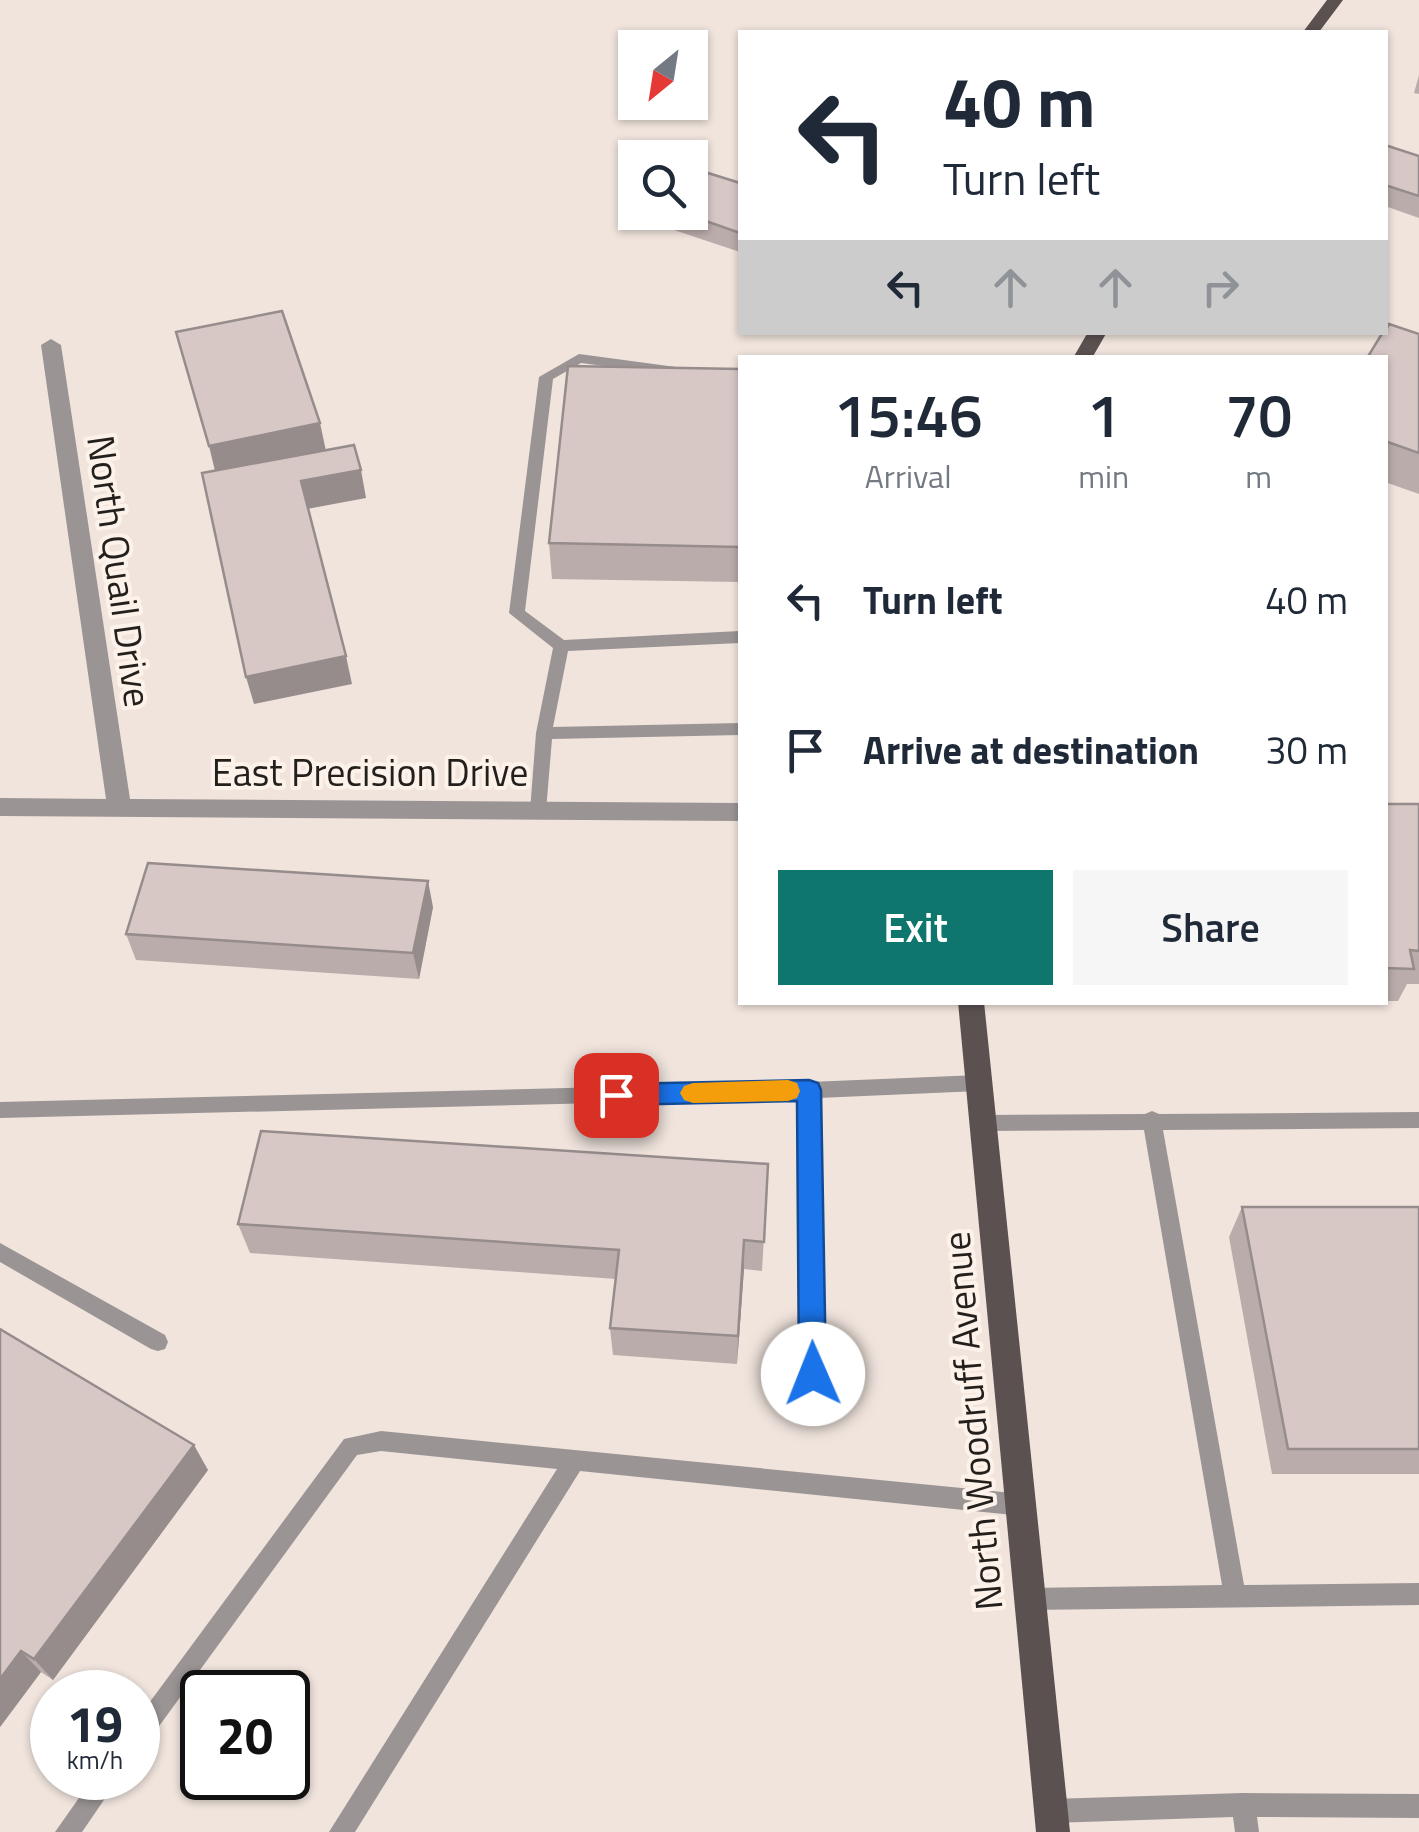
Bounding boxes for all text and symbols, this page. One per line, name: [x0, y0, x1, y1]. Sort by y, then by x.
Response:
north arrow: [618, 30, 708, 120]
map controls: [618, 30, 708, 230]
text: 40 m: [943, 48, 1096, 154]
icon: left: [778, 70, 908, 200]
button: search: [618, 140, 708, 230]
text: Turn left: [943, 144, 1100, 212]
icon: left: [878, 260, 933, 315]
icon: ahead: [983, 260, 1038, 315]
icon: ahead: [1088, 260, 1143, 315]
icon: right: [1193, 260, 1248, 315]
text: 15:46: [834, 369, 983, 460]
text: 1: [1087, 369, 1121, 460]
text: 70: [1225, 369, 1292, 460]
street label: North Quail Drive: [72, 431, 168, 711]
text: Arrival: [865, 452, 952, 500]
text: min: [1078, 452, 1129, 500]
text: m: [1245, 452, 1272, 500]
text: Turn left: [863, 571, 1003, 629]
text: 40 m: [1265, 571, 1348, 629]
icon: left: [778, 573, 833, 628]
text: Arrive at destination: [863, 721, 1199, 779]
text: 30 m: [1265, 721, 1348, 779]
icon: arrive: [778, 723, 833, 778]
street label: East Precision Drive: [212, 743, 528, 801]
button: Exit: [778, 870, 1053, 985]
button: Share: [1073, 870, 1348, 985]
pin: [574, 1053, 659, 1138]
icon: arrive: [589, 1068, 644, 1123]
street label: North Woodruff Avenue: [927, 1229, 1017, 1613]
position arrow: [761, 1322, 865, 1426]
speed limit sign: 20: [180, 1670, 310, 1800]
text: 19: [67, 1685, 123, 1761]
text: km/h: [67, 1741, 123, 1779]

